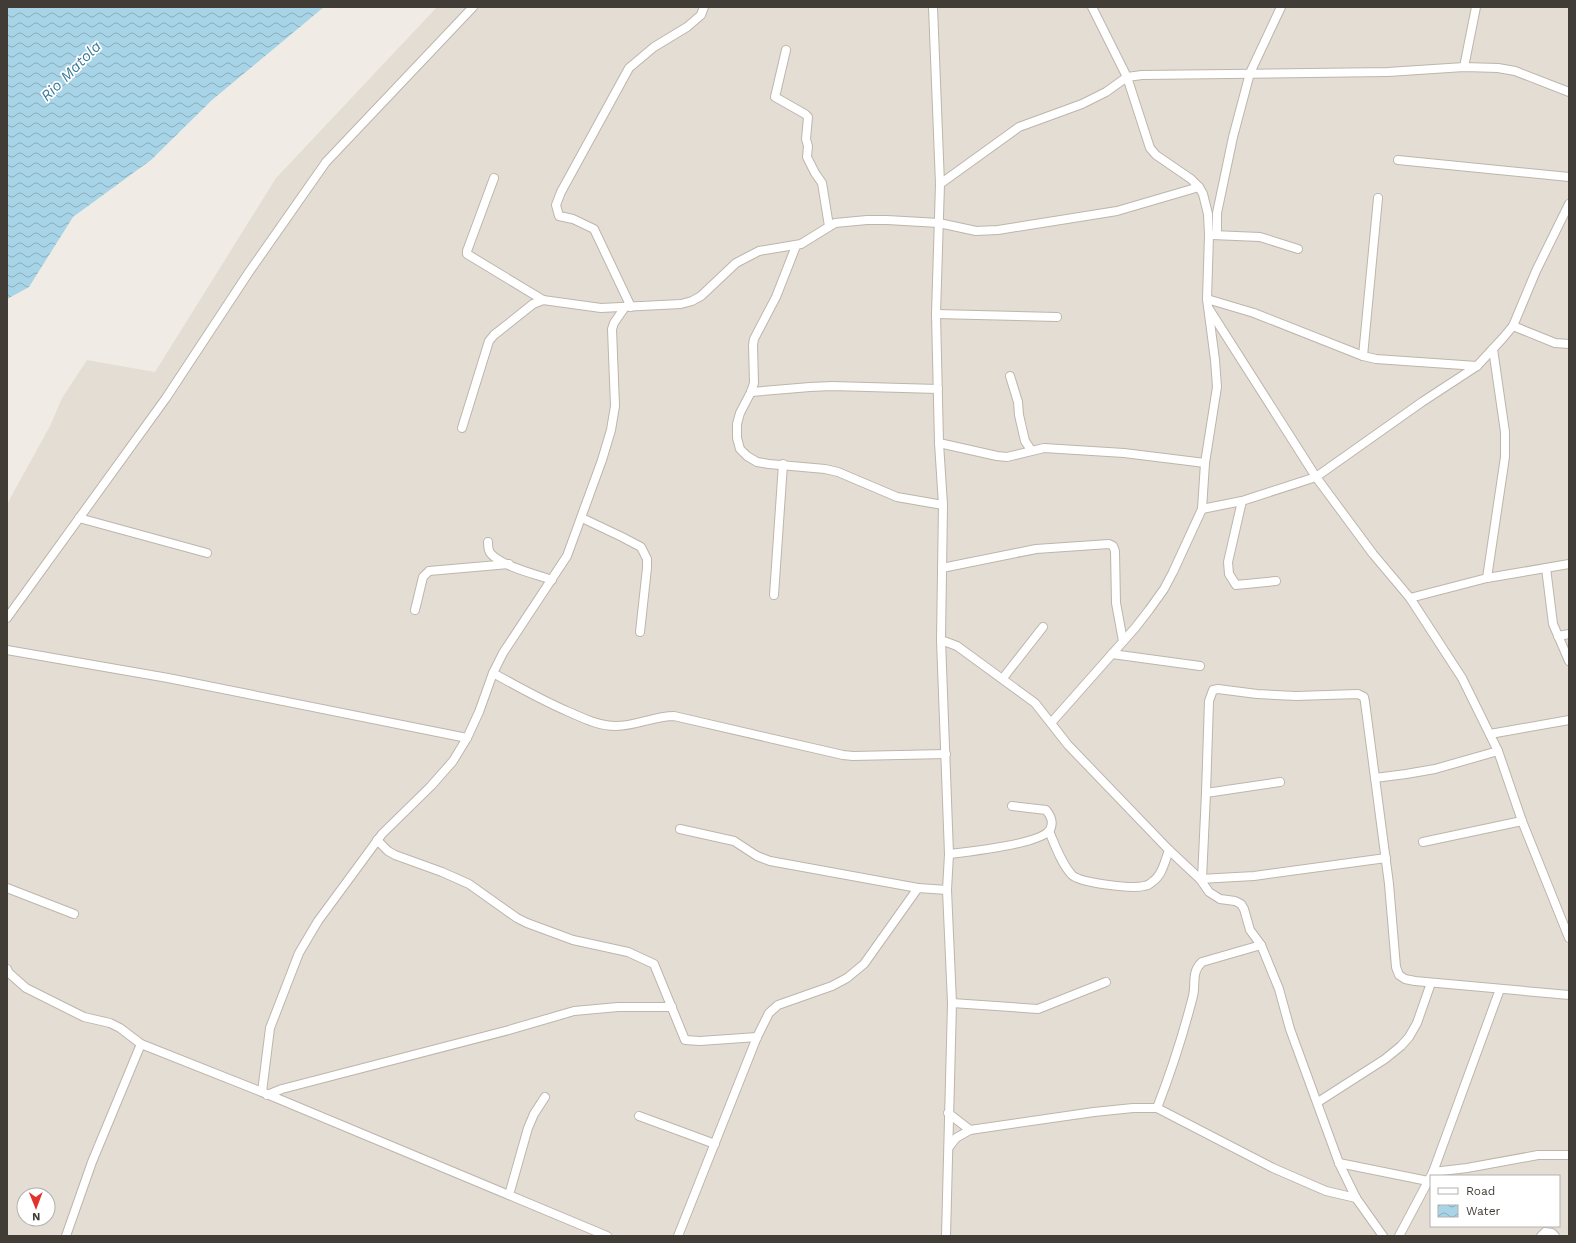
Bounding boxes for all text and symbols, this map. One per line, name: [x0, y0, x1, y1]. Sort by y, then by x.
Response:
water label: Rio Matola: [37, 37, 105, 105]
legend: [1430, 1175, 1560, 1227]
text: Road: [1466, 1184, 1495, 1198]
north arrow: [16, 1187, 56, 1227]
text: Water: [1466, 1204, 1501, 1218]
text: N: [32, 1210, 40, 1223]

